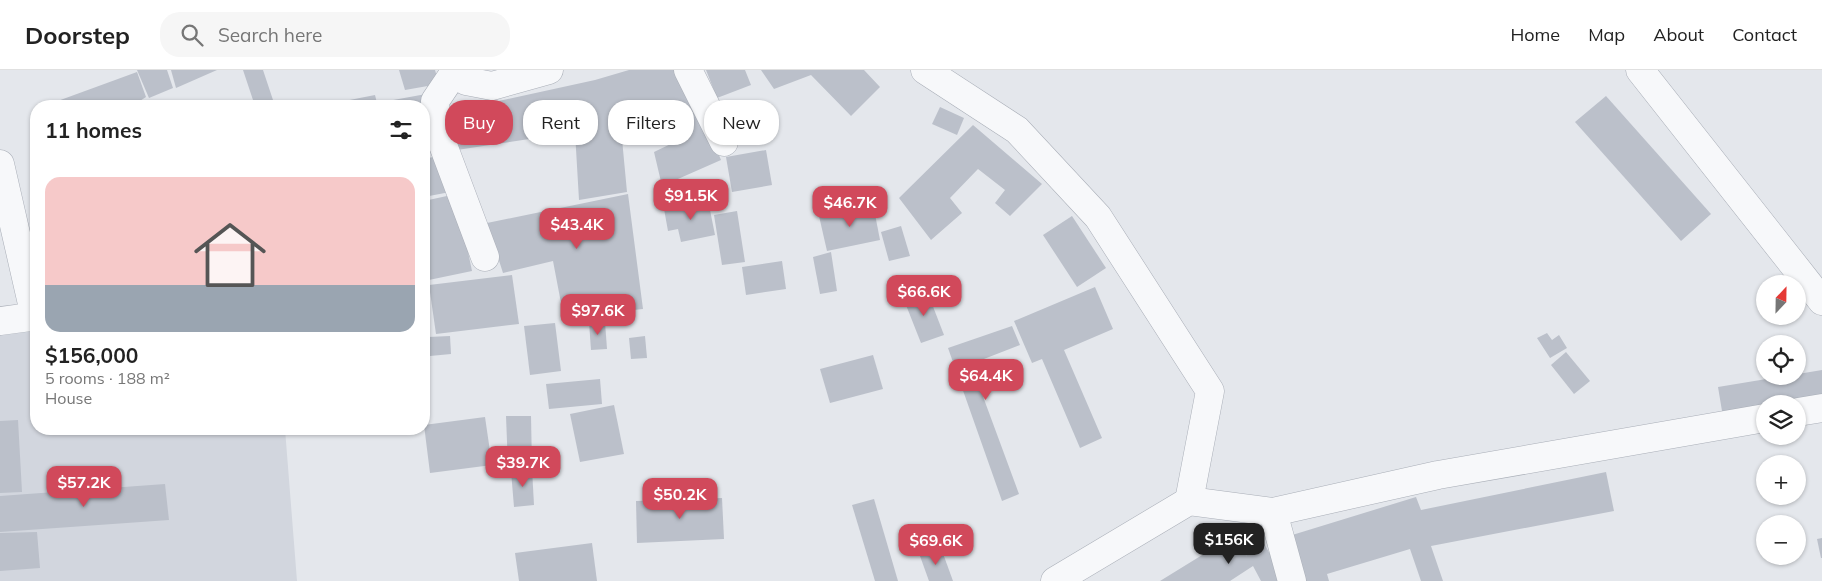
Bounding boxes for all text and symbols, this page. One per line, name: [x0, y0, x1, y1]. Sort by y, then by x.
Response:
search box: [160, 12, 510, 57]
text: Doorstep: [25, 20, 130, 50]
icon: search: [178, 21, 206, 49]
text: Search here: [218, 23, 322, 47]
text: Home: [1510, 23, 1560, 46]
text: Map: [1588, 23, 1625, 46]
text: About: [1653, 23, 1704, 46]
text: Contact: [1732, 23, 1797, 46]
chip: Buy: [445, 100, 513, 145]
chip: Rent: [523, 100, 598, 145]
chip: Filters: [608, 100, 694, 145]
chip: New: [704, 100, 779, 145]
icon: filters: [387, 116, 415, 144]
text: 11 homes: [45, 117, 142, 143]
pin: $91.5K: [650, 178, 732, 221]
text: $91.5K: [664, 185, 718, 205]
pin: $46.7K: [809, 186, 891, 228]
text: $46.7K: [823, 192, 877, 212]
pin: $43.4K: [536, 208, 618, 250]
icon: home: [185, 210, 275, 300]
text: $43.4K: [550, 214, 604, 234]
pin: $66.6K: [883, 274, 965, 317]
north arrow: [1756, 275, 1806, 325]
map controls: [1756, 275, 1806, 565]
text: $66.6K: [897, 281, 951, 301]
pin: $97.6K: [557, 294, 639, 336]
text: $97.6K: [571, 300, 625, 320]
button: locate: [1756, 335, 1806, 385]
text: $156,000: [45, 342, 138, 368]
pin: $64.4K: [945, 358, 1027, 401]
text: $64.4K: [959, 365, 1013, 385]
text: 5 rooms · 188 m²: [45, 368, 170, 388]
text: House: [45, 388, 92, 408]
button: layers: [1756, 395, 1806, 445]
pin: $39.7K: [482, 446, 564, 488]
text: $39.7K: [496, 452, 550, 472]
button: +: [1756, 455, 1806, 505]
pin: $57.2K: [43, 466, 125, 508]
text: $57.2K: [57, 472, 111, 492]
pin: $50.2K: [639, 478, 721, 520]
text: $50.2K: [653, 484, 707, 504]
button: −: [1756, 515, 1806, 565]
pin: $156K: [1194, 522, 1264, 565]
pin: $69.6K: [895, 524, 977, 566]
text: $156K: [1204, 529, 1254, 549]
text: $69.6K: [909, 530, 963, 550]

